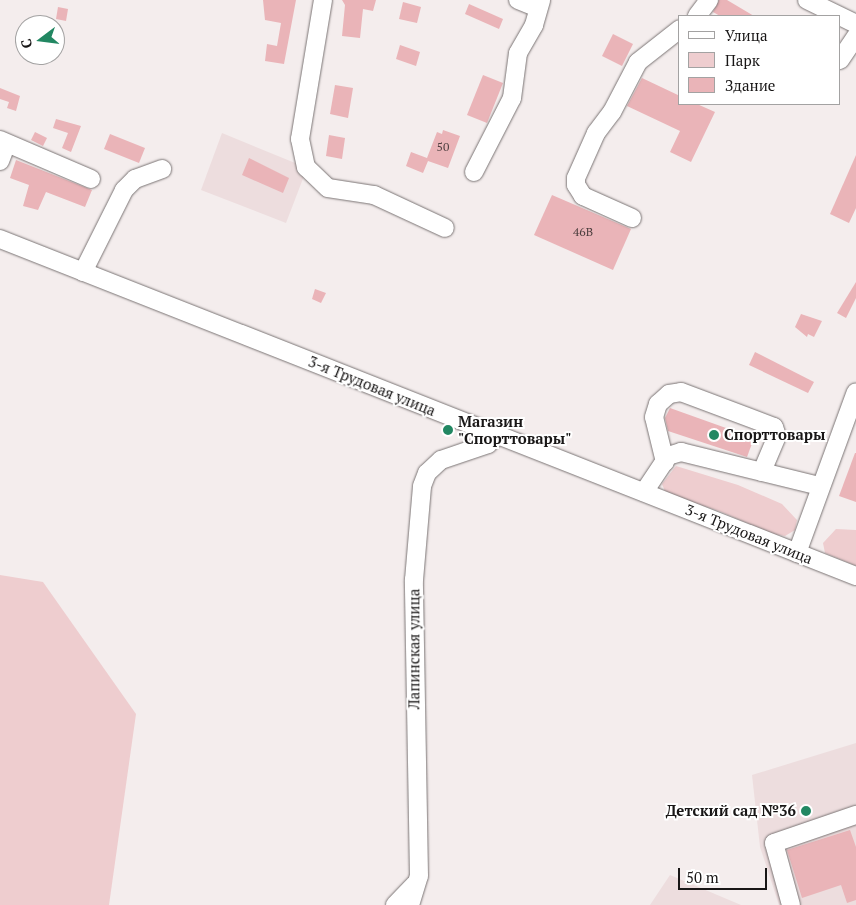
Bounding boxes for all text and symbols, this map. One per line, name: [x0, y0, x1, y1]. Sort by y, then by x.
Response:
north arrow: [15, 15, 65, 65]
legend: [678, 15, 841, 105]
text: Улица: [725, 25, 768, 45]
text: С: [16, 37, 36, 51]
text: Парк: [725, 50, 760, 70]
text: Здание: [725, 75, 775, 95]
house number: 50: [437, 140, 449, 154]
house number: 46В: [573, 225, 593, 239]
street label: 3-я Трудовая улица: [306, 352, 438, 420]
place label: Магазин "Спорттовары": [458, 412, 571, 447]
marker: Магазин "Спорттовары": [442, 424, 454, 436]
place label: Спорттовары: [724, 426, 825, 444]
marker: Спорттовары: [708, 429, 720, 441]
street label: 3-я Трудовая улица: [683, 500, 815, 568]
street label: Лапинская улица: [405, 589, 423, 709]
place label: Детский сад №36: [666, 802, 796, 820]
marker: Детский сад №36: [800, 805, 812, 817]
scale bar: [681, 858, 770, 890]
text: 50 m: [686, 867, 719, 887]

